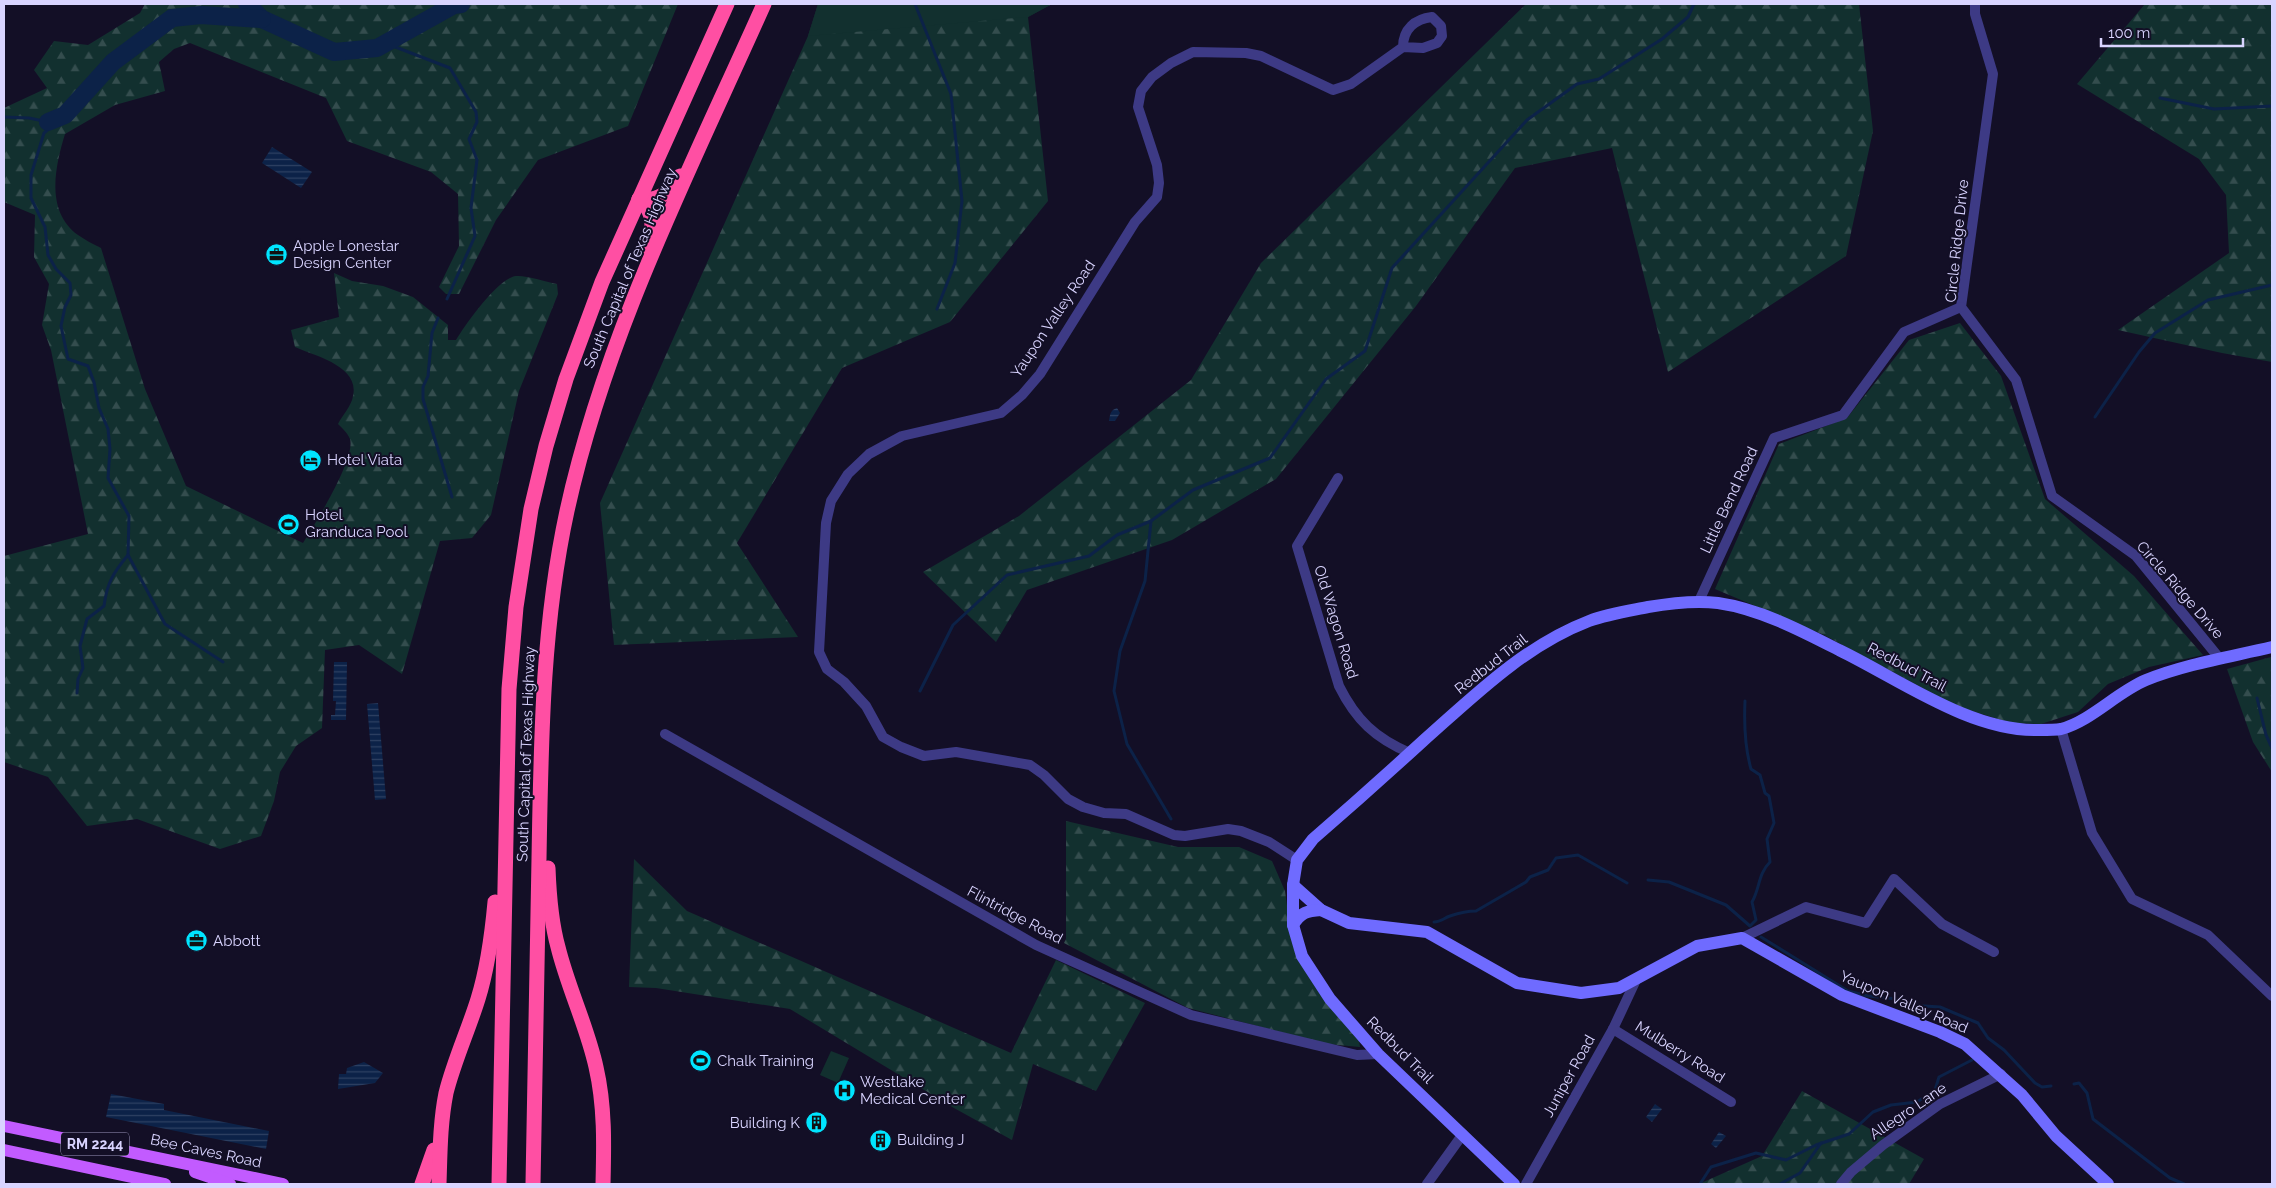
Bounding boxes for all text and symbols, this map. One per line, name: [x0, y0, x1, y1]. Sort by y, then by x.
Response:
scale bar: [2101, 15, 2244, 47]
text: 100 m: [2108, 24, 2150, 42]
street label: South Capital of Texas Highway: [580, 165, 680, 371]
street label: Circle Ridge Drive: [1942, 178, 1972, 303]
place label: Apple Lonestar Design Center: [293, 237, 400, 272]
office icon: Apple Lonestar Design Center: [265, 243, 289, 267]
street label: Yaupon Valley Road: [1007, 257, 1099, 381]
street label: Little Bend Road: [1696, 444, 1762, 556]
hotel icon: Hotel Viata: [299, 448, 323, 472]
place label: Hotel Viata: [327, 451, 402, 469]
place label: Hotel Granduca Pool: [305, 506, 408, 541]
sports icon: Hotel Granduca Pool: [277, 512, 301, 536]
street label: Circle Ridge Drive: [2133, 537, 2227, 643]
street label: Old Wagon Road: [1310, 563, 1362, 681]
street label: Redbud Trail: [1451, 630, 1532, 698]
street label: Redbud Trail: [1864, 639, 1950, 696]
street label: South Capital of Texas Highway: [513, 646, 539, 862]
street label: Flintridge Road: [964, 882, 1066, 948]
office icon: Abbott: [185, 929, 209, 953]
place label: Abbott: [213, 932, 261, 950]
street label: Yaupon Valley Road: [1837, 967, 1971, 1037]
street label: Redbud Trail: [1363, 1013, 1438, 1088]
street label: Mulberry Road: [1632, 1017, 1728, 1087]
street label: Juniper Road: [1539, 1032, 1599, 1120]
sports icon: Chalk Training: [689, 1049, 713, 1073]
place label: Chalk Training: [717, 1052, 814, 1070]
place label: Westlake Medical Center: [860, 1073, 966, 1108]
hospital icon: Westlake Medical Center: [832, 1079, 856, 1103]
street label: Allegro Lane: [1866, 1079, 1950, 1143]
building icon: Building K: [804, 1111, 828, 1135]
place label: Building K: [730, 1114, 800, 1132]
building icon: Building J: [869, 1128, 893, 1152]
street label: Bee Caves Road: [149, 1130, 263, 1172]
place label: Building J: [897, 1131, 965, 1149]
road number: RM 2244: [61, 1132, 129, 1156]

